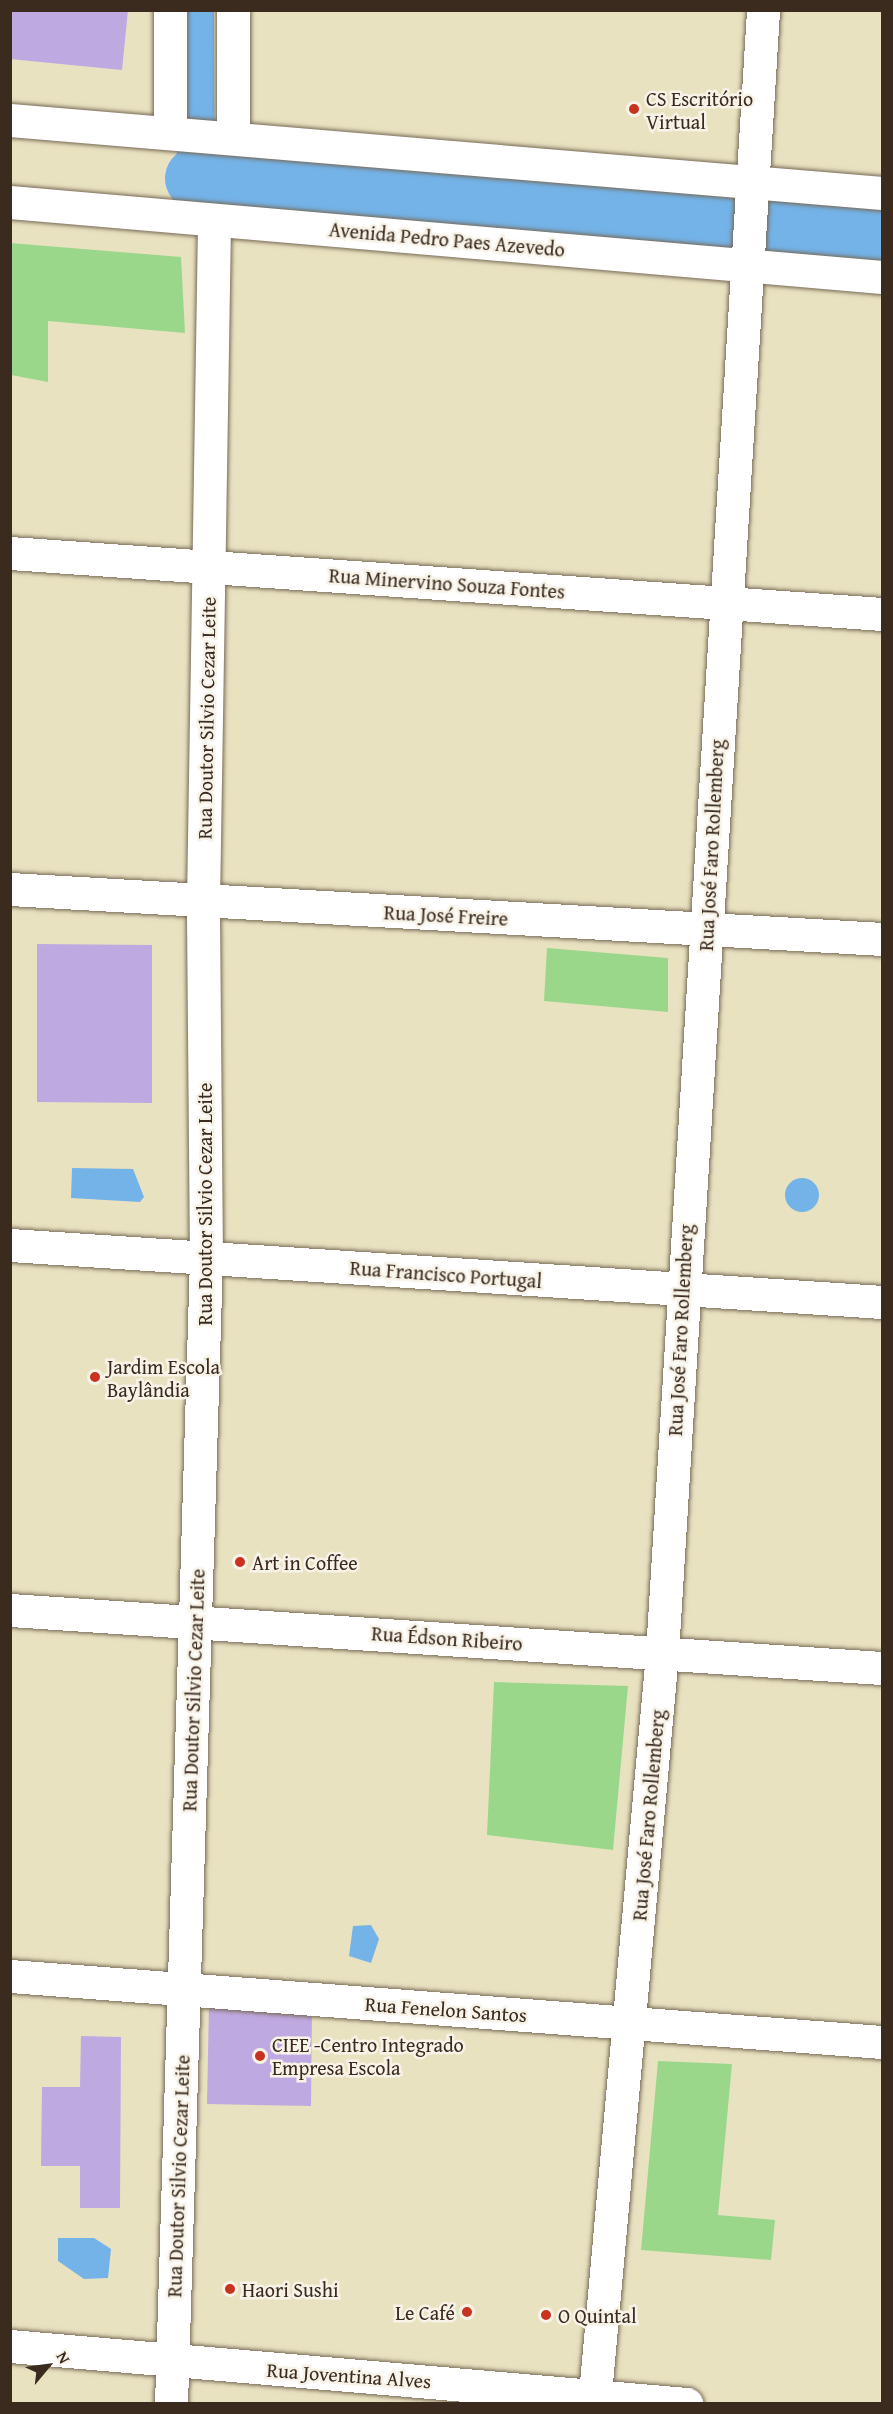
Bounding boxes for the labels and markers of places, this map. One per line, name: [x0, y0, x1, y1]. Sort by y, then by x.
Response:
place label: CS Escritório Virtual: [646, 86, 753, 133]
marker: CS Escritório Virtual: [627, 102, 641, 116]
place label: Jardim Escola Baylândia: [107, 1354, 220, 1401]
marker: Jardim Escola Baylândia: [88, 1370, 102, 1384]
place label: Art in Coffee: [252, 1550, 358, 1574]
marker: Art in Coffee: [233, 1555, 247, 1569]
place label: CIEE -Centro Integrado Empresa Escola: [272, 2032, 464, 2079]
marker: CIEE -Centro Integrado Empresa Escola: [253, 2049, 267, 2063]
place label: Haori Sushi: [242, 2277, 339, 2301]
marker: Haori Sushi: [223, 2282, 237, 2296]
place label: Le Café: [395, 2300, 455, 2324]
place label: O Quintal: [558, 2303, 636, 2327]
marker: Le Café: [460, 2305, 474, 2319]
marker: O Quintal: [539, 2308, 553, 2322]

